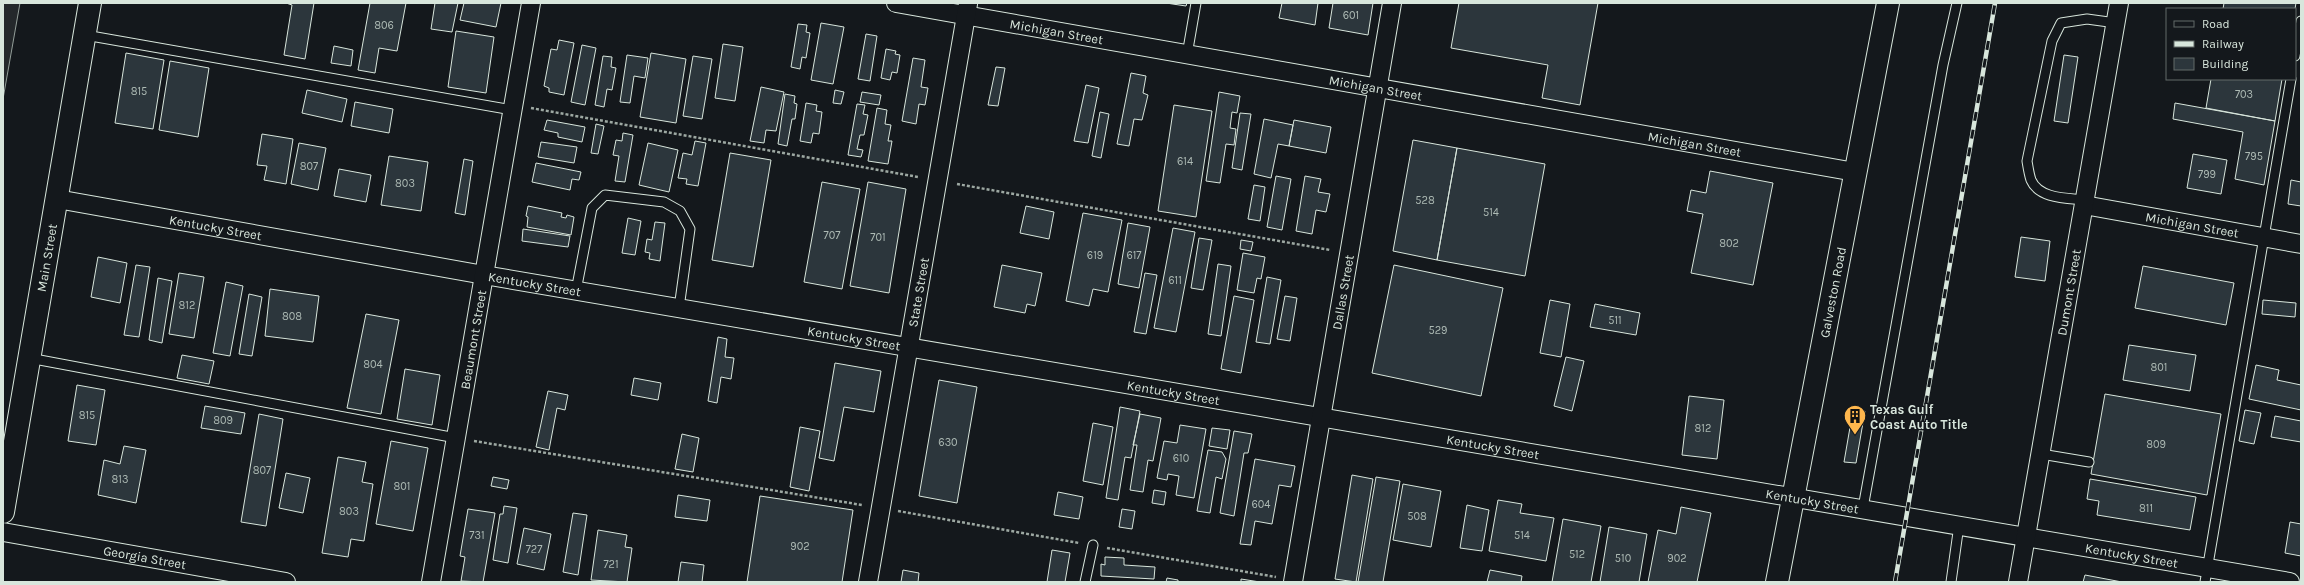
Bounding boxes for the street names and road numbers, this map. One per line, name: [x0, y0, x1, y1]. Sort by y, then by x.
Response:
street label: Michigan Street: [1009, 16, 1104, 47]
street label: Michigan Street: [1328, 72, 1423, 104]
street label: Michigan Street: [1647, 129, 1743, 160]
street label: Michigan Street: [2144, 209, 2240, 241]
street label: Kentucky Street: [168, 212, 263, 243]
street label: Main Street: [34, 223, 60, 293]
street label: Galveston Road: [1817, 246, 1849, 339]
street label: Dumont Street: [2054, 248, 2084, 337]
street label: Dallas Street: [1329, 254, 1357, 331]
street label: State Street: [905, 256, 932, 328]
street label: Kentucky Street: [487, 269, 582, 299]
street label: Beaumont Street: [457, 289, 489, 391]
street label: Kentucky Street: [806, 323, 902, 354]
street label: Kentucky Street: [1126, 377, 1221, 408]
street label: Kentucky Street: [1445, 432, 1540, 462]
street label: Kentucky Street: [1765, 486, 1860, 517]
street label: Kentucky Street: [2084, 540, 2179, 571]
street label: Georgia Street: [102, 543, 187, 572]

